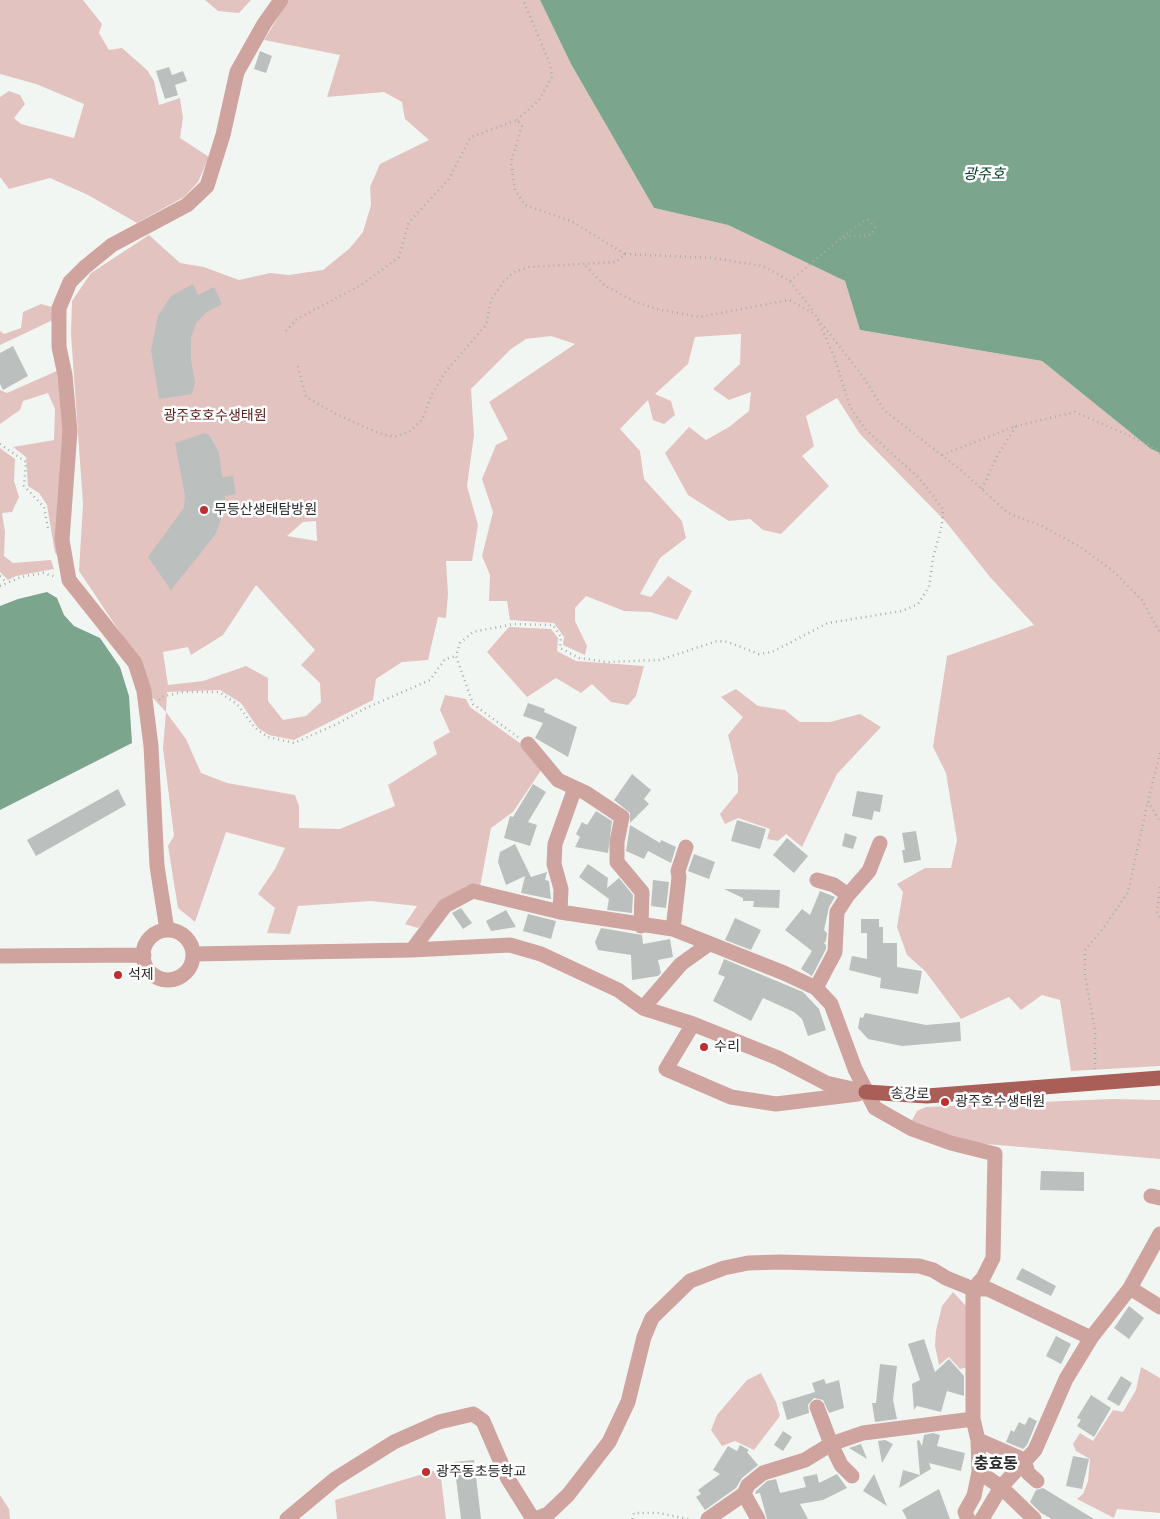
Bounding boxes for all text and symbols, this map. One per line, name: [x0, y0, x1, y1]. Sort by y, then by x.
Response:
water label: 광주호: [963, 166, 1005, 184]
park label: 광주호호수생태원: [163, 408, 267, 424]
place label: 무등산생태탐방원: [214, 502, 317, 518]
marker: 무등산생태탐방원: [198, 504, 210, 516]
place label: 석제: [128, 967, 154, 983]
marker: 석제: [112, 969, 124, 981]
place label: 수리: [714, 1039, 740, 1055]
marker: 수리: [698, 1041, 710, 1053]
street label: 송강로: [891, 1085, 929, 1103]
place label: 광주호수생태원: [955, 1094, 1045, 1110]
marker: 광주호수생태원: [939, 1096, 951, 1108]
district label: 충효동: [974, 1454, 1018, 1474]
place label: 광주동초등학교: [436, 1464, 526, 1480]
marker: 광주동초등학교: [420, 1466, 432, 1478]

